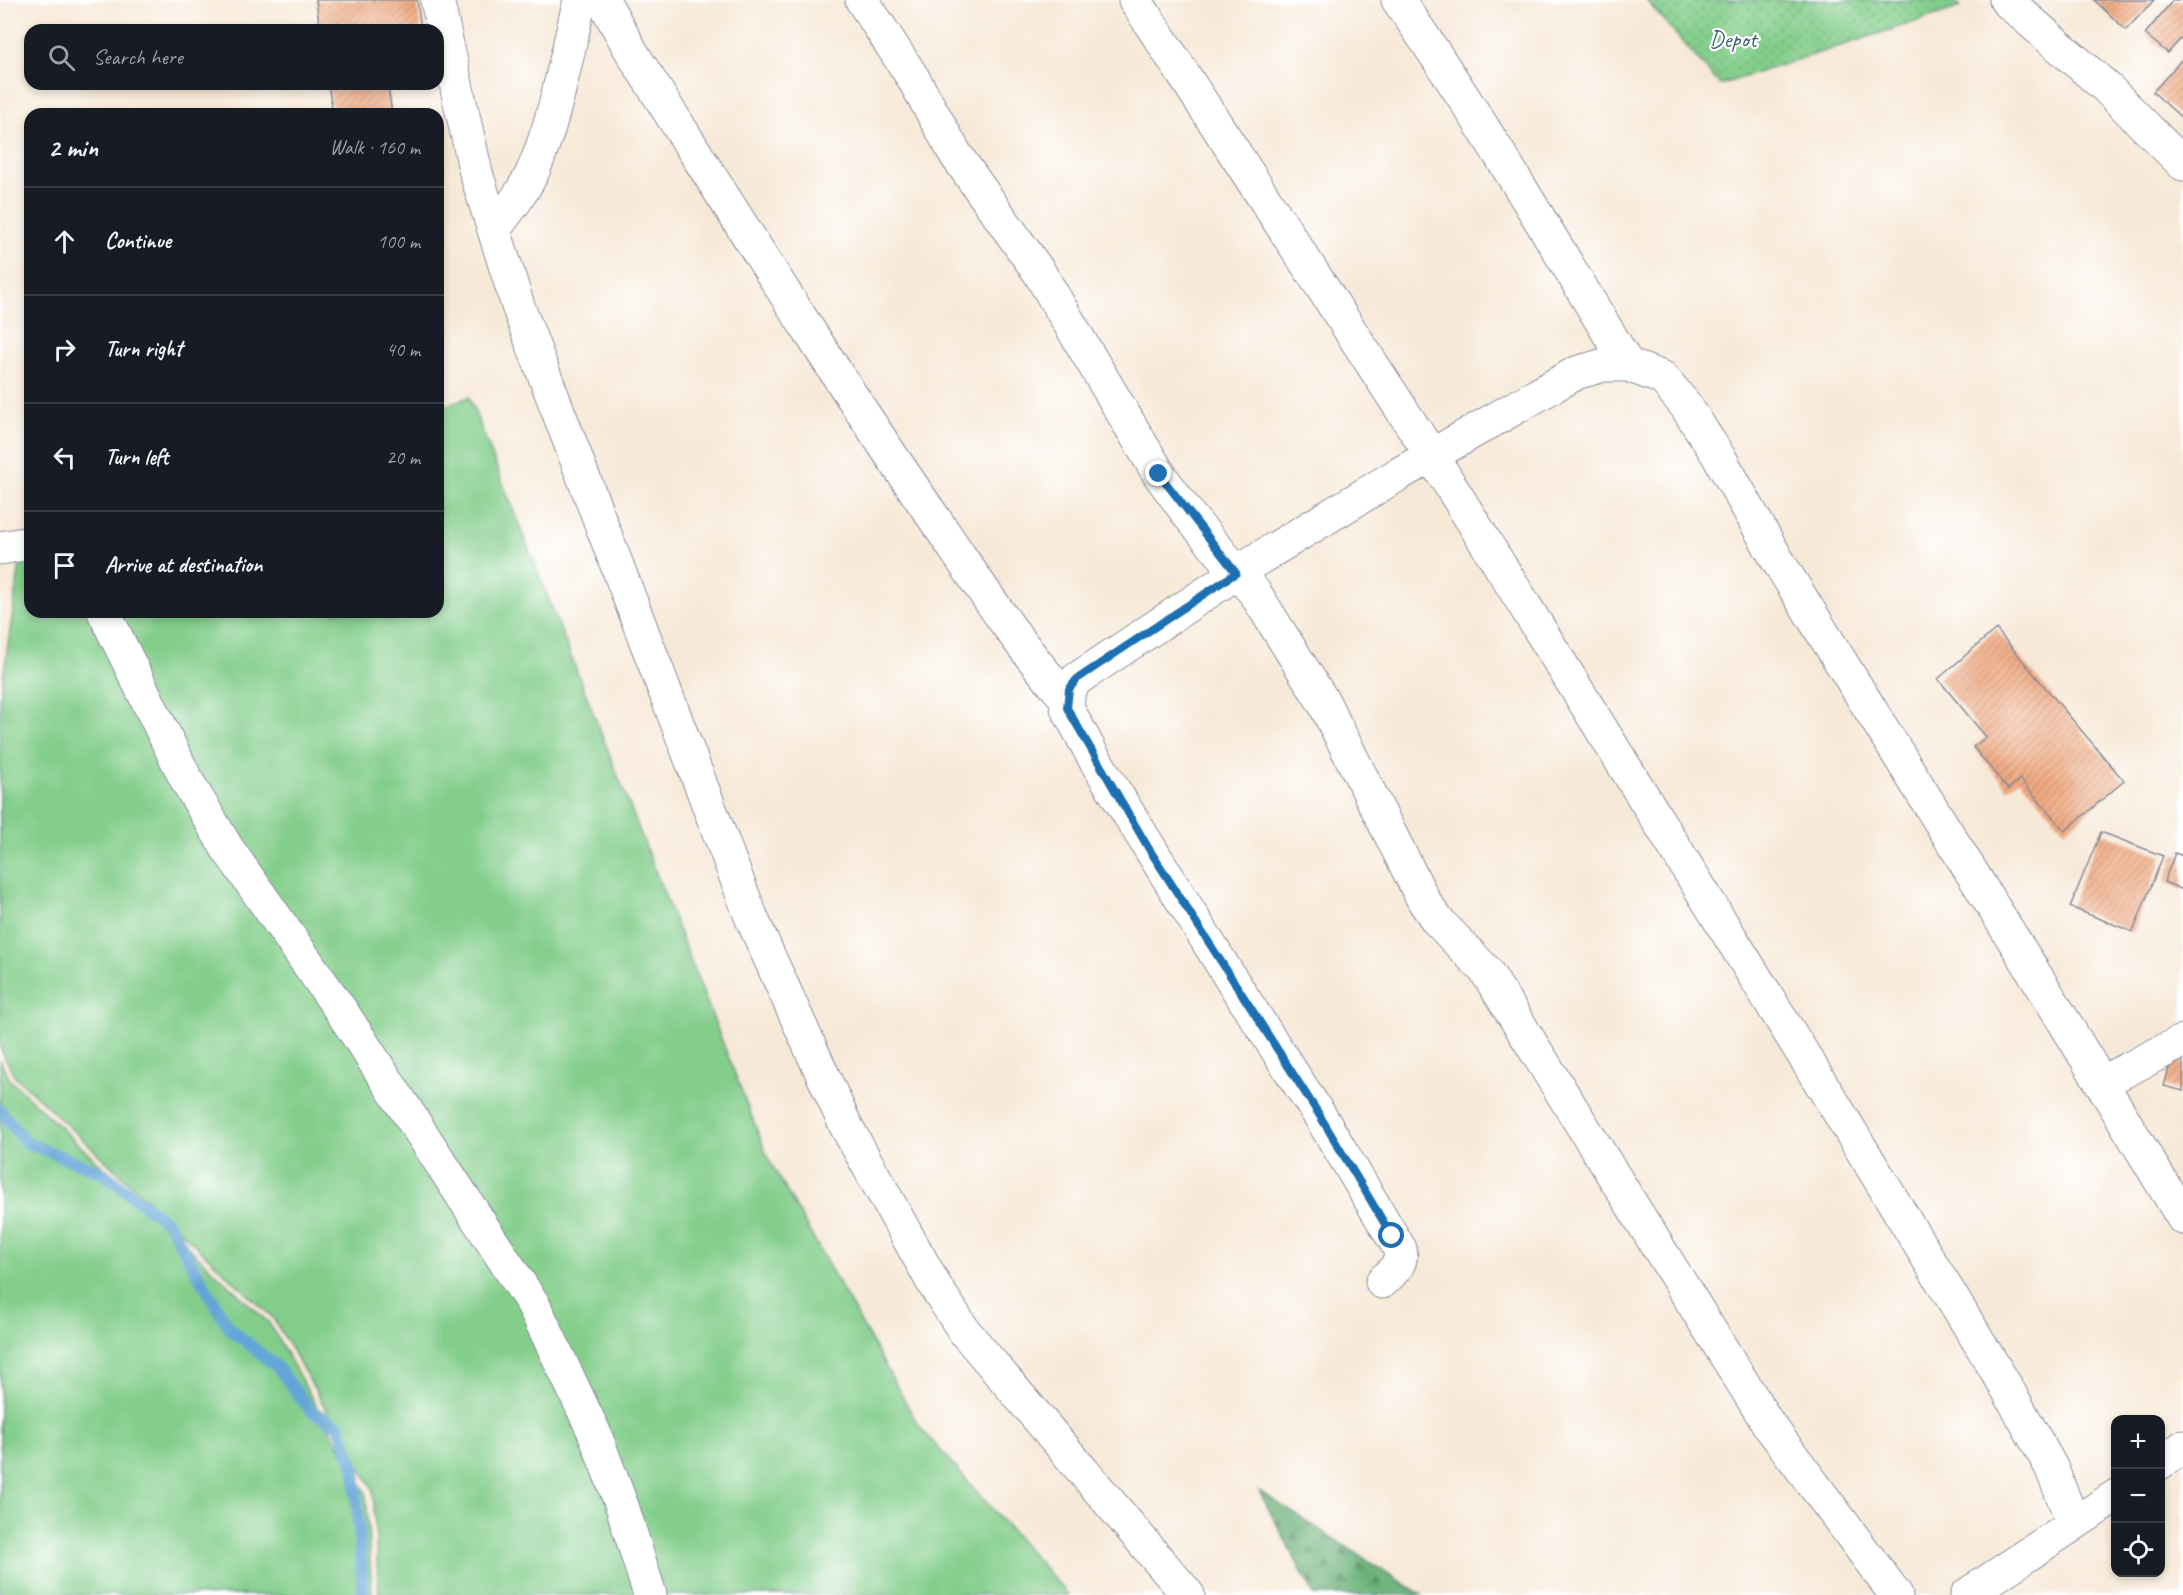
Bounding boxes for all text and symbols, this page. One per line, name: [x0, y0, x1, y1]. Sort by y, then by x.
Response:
search box: [24, 24, 444, 90]
park label: Depot: [1709, 24, 1759, 54]
icon: search: [45, 41, 78, 74]
text: Search here: [93, 43, 183, 71]
text: 2 min: [48, 131, 98, 164]
text: Walk · 160 m: [330, 135, 420, 160]
icon: ahead: [48, 225, 81, 258]
text: Continue: [105, 227, 171, 255]
text: 100 m: [377, 229, 420, 254]
icon: right: [48, 333, 81, 366]
text: Turn right: [105, 335, 182, 363]
text: 40 m: [386, 337, 420, 362]
icon: left: [48, 441, 81, 474]
text: Turn left: [105, 443, 169, 471]
text: 20 m: [386, 445, 420, 470]
route end: [1145, 460, 1171, 486]
icon: arrive: [48, 549, 81, 582]
text: Arrive at destination: [105, 551, 262, 579]
route start: [1378, 1222, 1404, 1248]
map controls: [2111, 1415, 2165, 1577]
button: +: [2111, 1415, 2165, 1469]
button: −: [2111, 1469, 2165, 1523]
button: locate: [2111, 1523, 2165, 1577]

